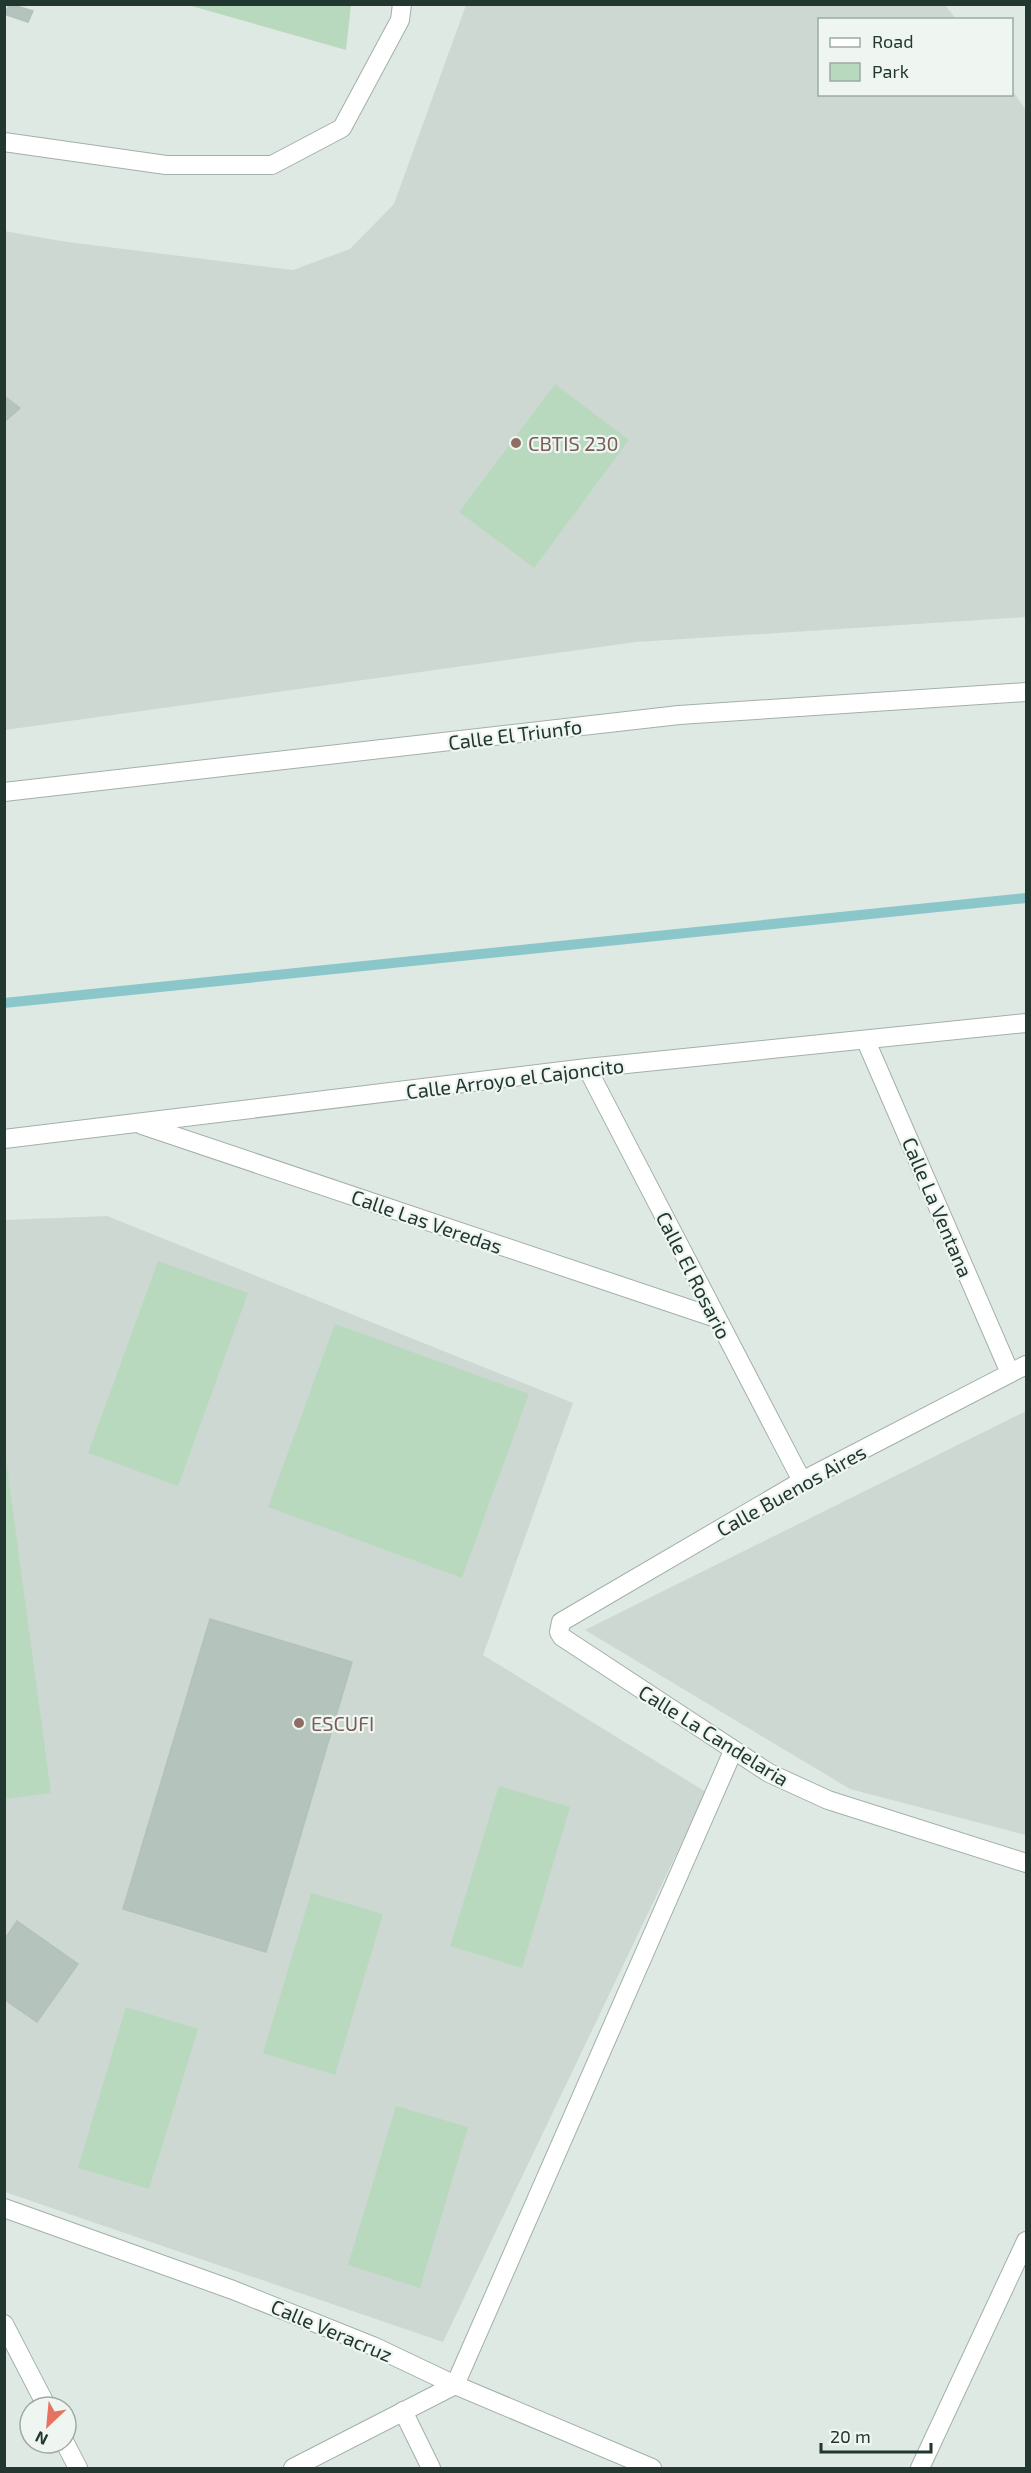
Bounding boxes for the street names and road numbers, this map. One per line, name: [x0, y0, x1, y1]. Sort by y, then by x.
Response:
street label: Calle El Triunfo: [447, 714, 583, 754]
street label: Calle Arroyo el Cajoncito: [405, 1053, 625, 1103]
street label: Calle La Ventana: [898, 1133, 978, 1281]
street label: Calle Las Veredas: [348, 1184, 506, 1258]
street label: Calle El Rosario: [652, 1207, 736, 1343]
street label: Calle Buenos Aires: [712, 1439, 870, 1541]
street label: Calle La Candelaria: [635, 1679, 793, 1791]
street label: Calle Veracruz: [268, 2294, 396, 2366]

